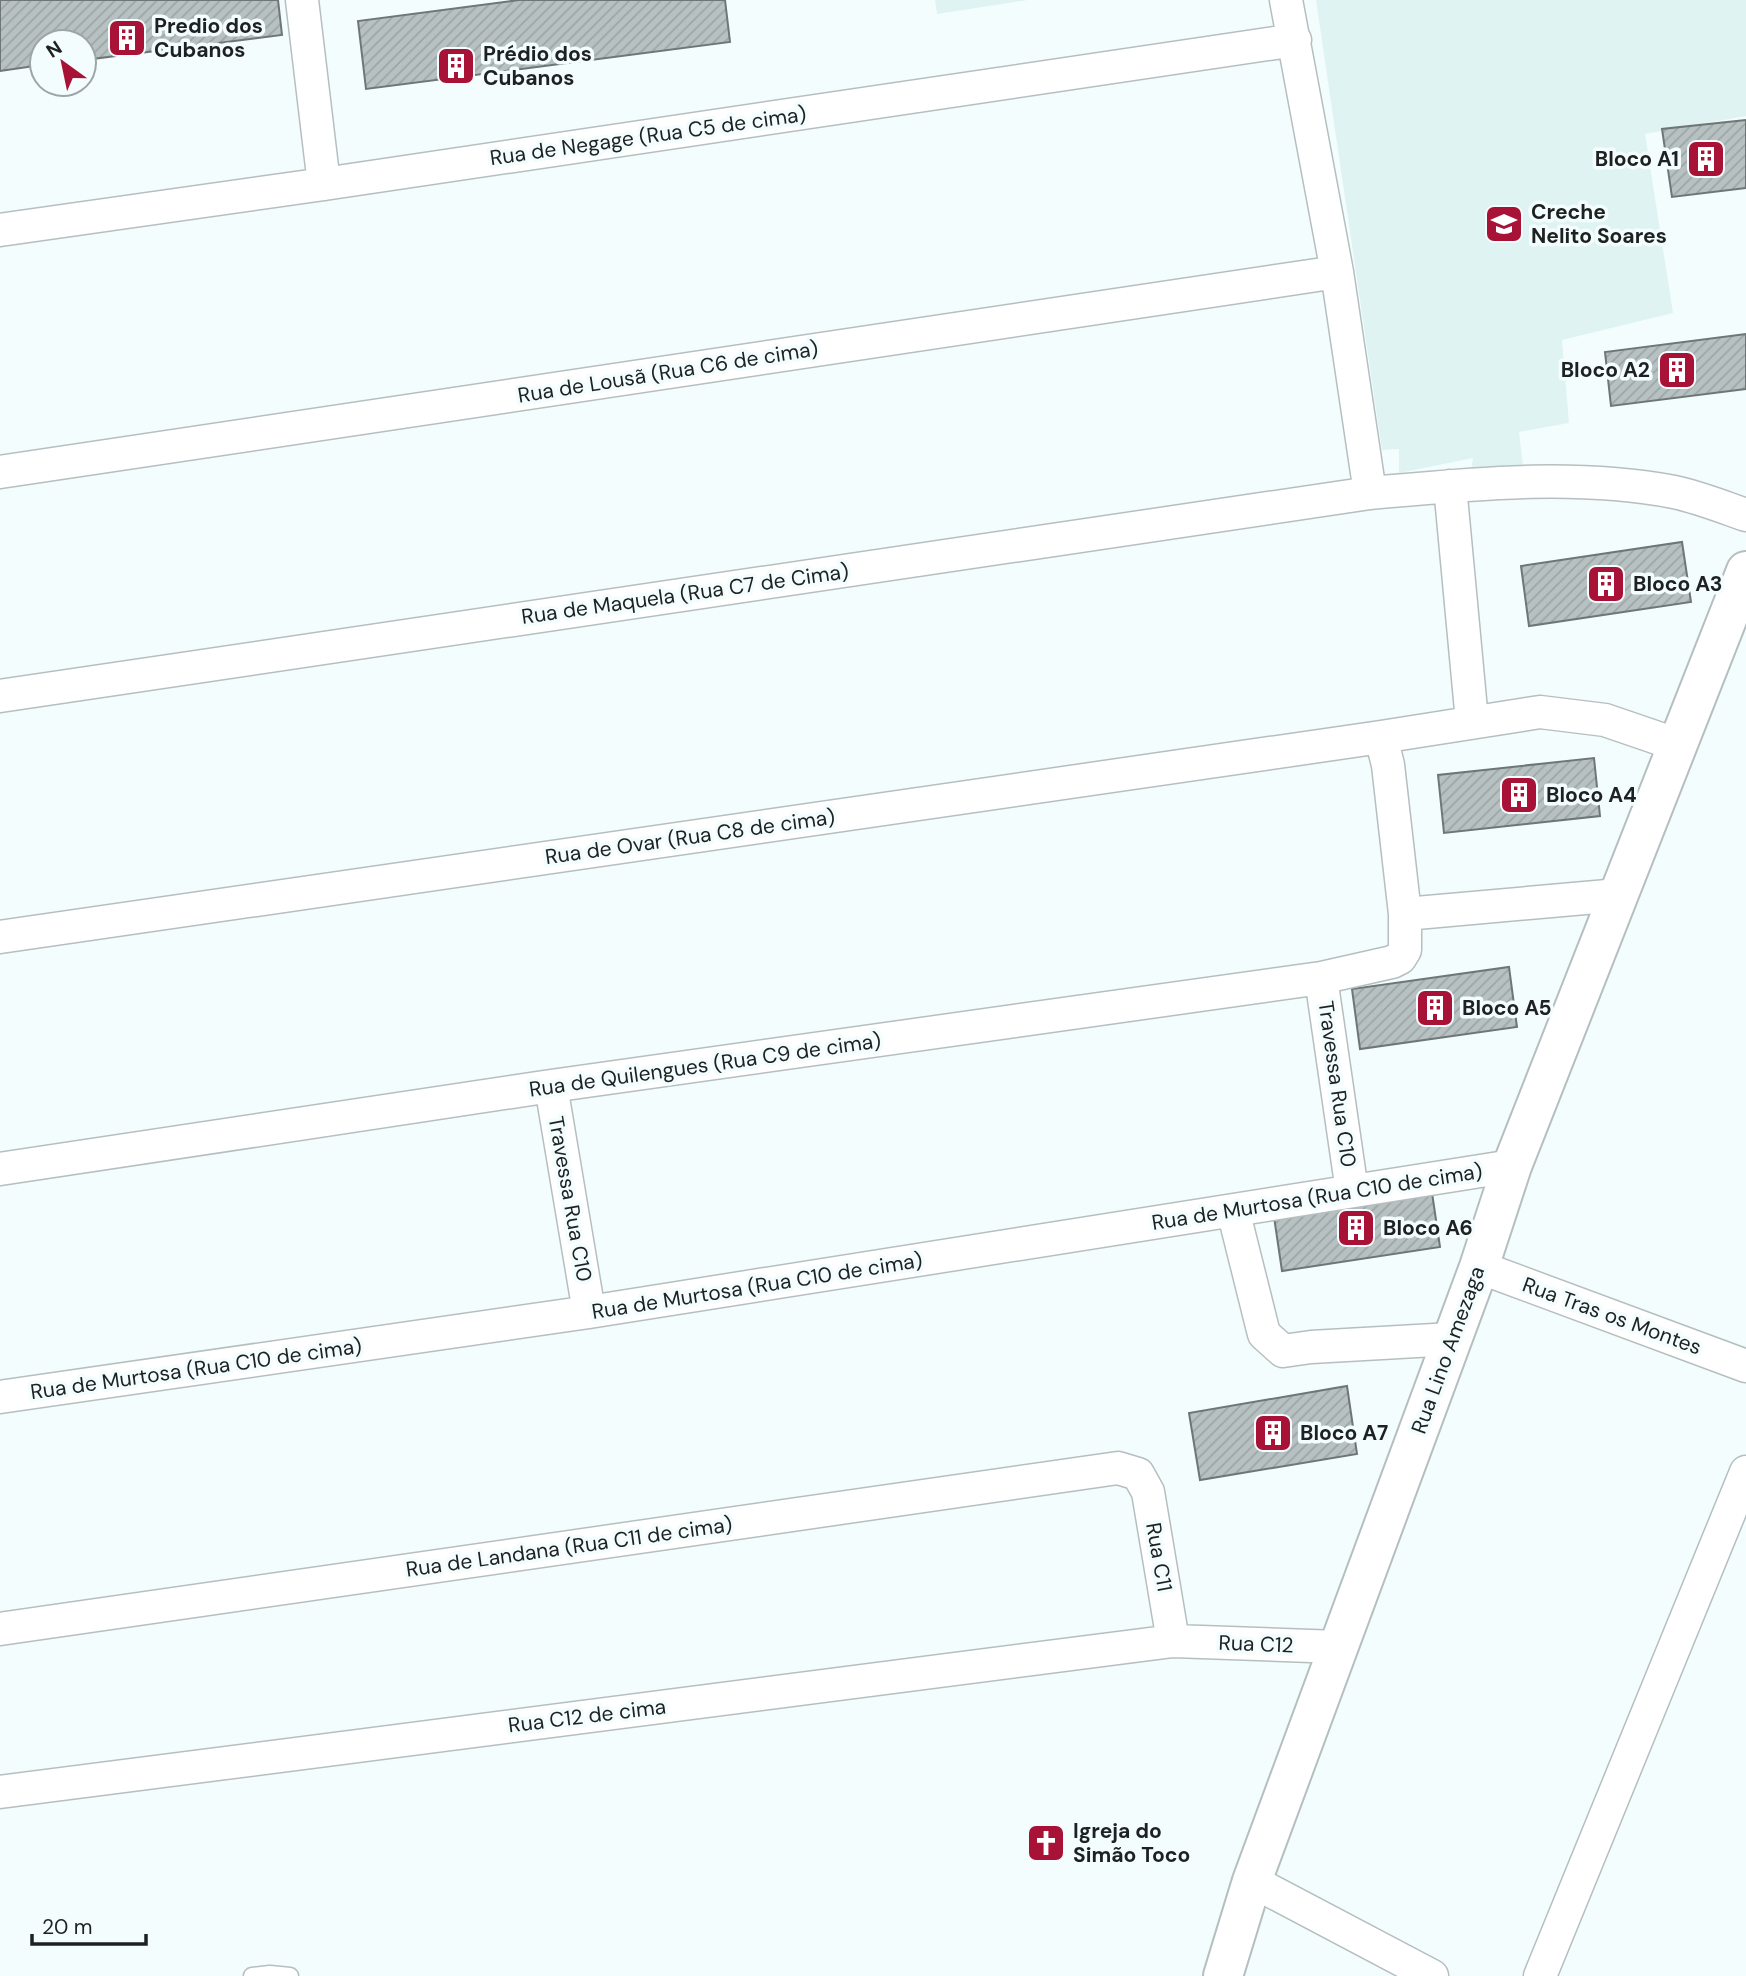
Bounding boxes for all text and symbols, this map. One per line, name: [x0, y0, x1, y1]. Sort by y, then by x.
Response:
place label: Predio dos Cubanos: [154, 12, 263, 64]
building icon: Predio dos Cubanos: [106, 17, 148, 59]
north arrow: [28, 28, 98, 98]
text: N: [41, 35, 67, 63]
place label: Prédio dos Cubanos: [483, 40, 592, 92]
building icon: Prédio dos Cubanos: [435, 45, 477, 87]
street label: Rua de Negage (Rua C5 de cima): [488, 100, 808, 172]
building icon: Bloco A1: [1685, 138, 1727, 180]
place label: Bloco A1: [1595, 145, 1679, 173]
place label: Creche Nelito Soares: [1531, 198, 1667, 250]
school or university icon: Creche Nelito Soares: [1483, 203, 1525, 245]
street label: Rua de Lousã (Rua C6 de cima): [516, 334, 820, 410]
building icon: Bloco A2: [1656, 349, 1698, 391]
place label: Bloco A2: [1561, 356, 1650, 384]
street label: Rua de Maquela (Rua C7 de Cima): [520, 557, 850, 631]
building icon: Bloco A3: [1585, 563, 1627, 605]
place label: Bloco A3: [1633, 570, 1722, 598]
building icon: Bloco A4: [1498, 774, 1540, 816]
place label: Bloco A4: [1546, 781, 1637, 809]
street label: Rua de Ovar (Rua C8 de cima): [543, 803, 837, 871]
building icon: Bloco A5: [1414, 987, 1456, 1029]
place label: Bloco A5: [1462, 994, 1552, 1022]
street label: Travessa Rua C10: [1311, 999, 1363, 1169]
street label: Rua de Quilengues (Rua C9 de cima): [527, 1026, 883, 1104]
street label: Travessa Rua C10: [542, 1114, 598, 1284]
street label: Rua de Murtosa (Rua C10 de cima): [1150, 1157, 1484, 1237]
building icon: Bloco A6: [1335, 1207, 1377, 1249]
place label: Bloco A6: [1383, 1214, 1473, 1242]
street label: Rua de Murtosa (Rua C10 de cima): [590, 1246, 924, 1326]
street label: Rua Lino Amezaga: [1405, 1262, 1491, 1438]
street label: Rua Tras os Montes: [1519, 1271, 1705, 1361]
street label: Rua de Murtosa (Rua C10 de cima): [29, 1332, 363, 1406]
building icon: Bloco A7: [1252, 1412, 1294, 1454]
place label: Bloco A7: [1300, 1419, 1388, 1447]
street label: Rua de Landana (Rua C11 de cima): [404, 1510, 734, 1584]
street label: Rua C11: [1139, 1520, 1179, 1594]
street label: Rua C12: [1218, 1629, 1294, 1659]
street label: Rua C12 de cima: [507, 1692, 667, 1740]
place label: Igreja do Simão Toco: [1073, 1817, 1190, 1869]
church icon: Igreja do Simão Toco: [1025, 1822, 1067, 1864]
scale bar: [32, 1902, 145, 1946]
text: 20 m: [42, 1913, 93, 1941]

